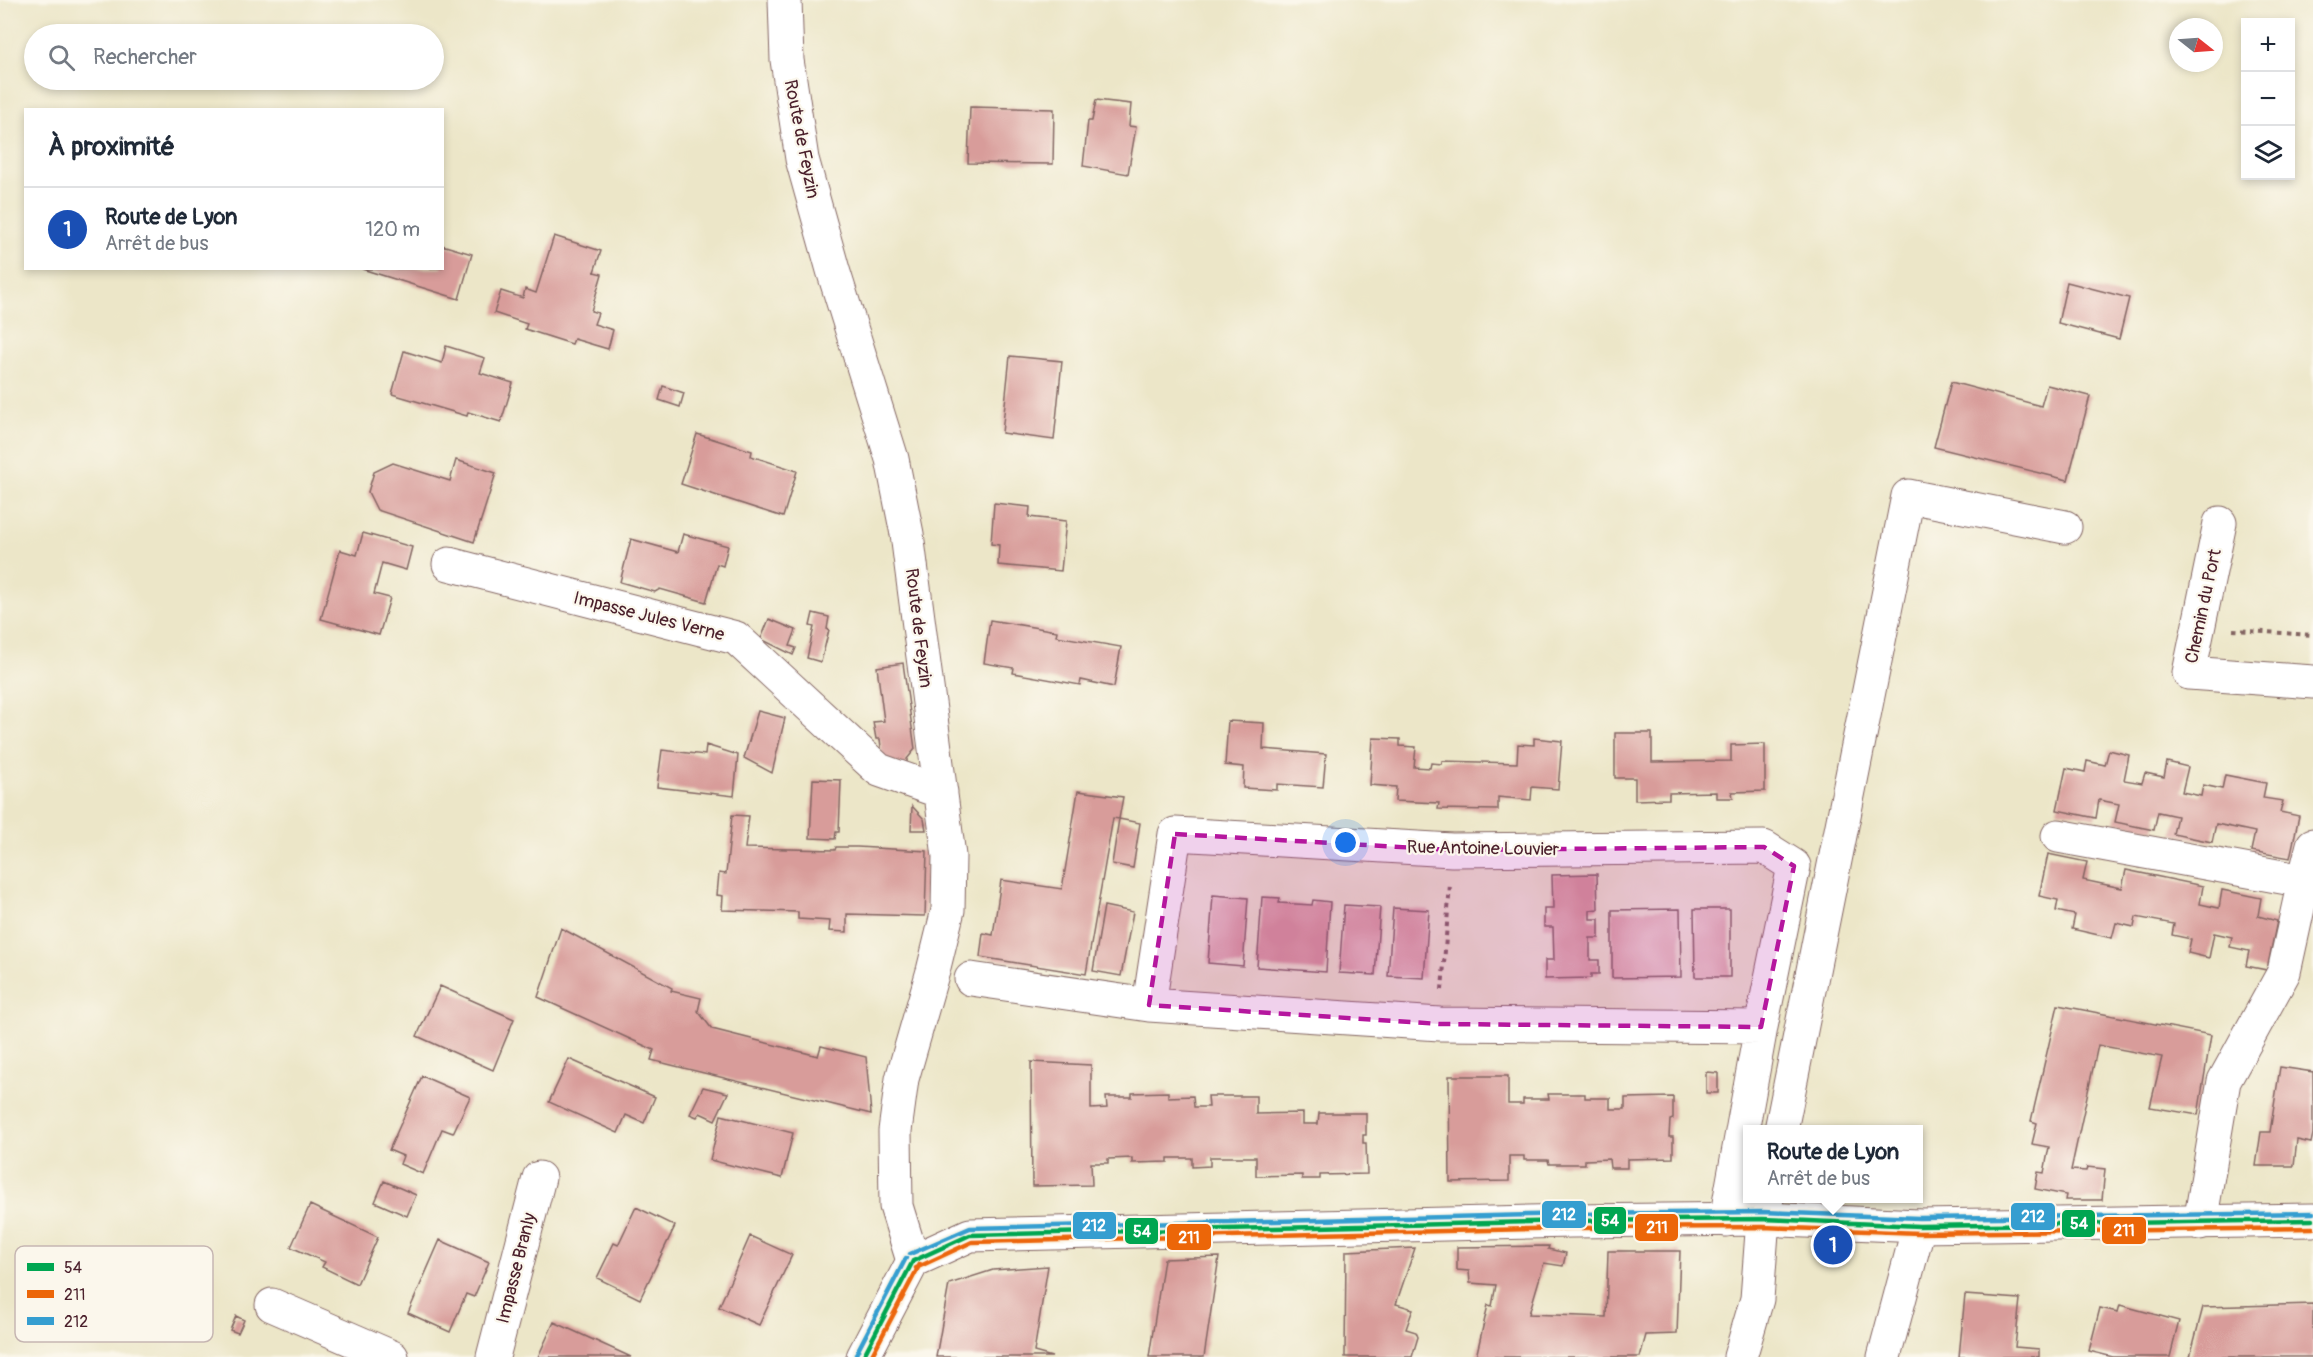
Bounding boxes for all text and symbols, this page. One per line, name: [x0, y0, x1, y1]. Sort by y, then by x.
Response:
north arrow: [2169, 18, 2223, 72]
map controls: [2241, 18, 2295, 180]
button: +: [2241, 18, 2295, 72]
search box: [24, 24, 444, 90]
icon: search: [45, 41, 78, 74]
text: Rechercher: [93, 43, 197, 71]
button: −: [2241, 72, 2295, 126]
street label: Route de Feyzin: [779, 78, 824, 200]
button: layers: [2241, 126, 2295, 180]
text: À proximité: [48, 131, 175, 163]
text: Route de Lyon: [105, 203, 238, 231]
text: 1: [64, 217, 71, 242]
text: 120 m: [365, 217, 420, 242]
text: Arrêt de bus: [105, 231, 208, 256]
street label: Chemin du Port: [2180, 546, 2227, 665]
street label: Route de Feyzin: [900, 567, 937, 689]
street label: Impasse Jules Verne: [571, 587, 727, 646]
your location: [1331, 828, 1360, 857]
street label: Rue Antoine Louvier: [1407, 836, 1560, 861]
popup: [1743, 1125, 1923, 1203]
text: Route de Lyon: [1767, 1138, 1899, 1166]
text: Arrêt de bus: [1767, 1166, 1870, 1191]
line badge: 212: [1541, 1200, 1587, 1229]
line badge: 212: [2010, 1202, 2056, 1231]
text: 212: [1552, 1205, 1576, 1225]
line badge: 54: [1593, 1206, 1627, 1235]
text: 212: [2021, 1207, 2045, 1227]
line badge: 54: [2061, 1209, 2096, 1238]
street label: Impasse Branly: [492, 1210, 541, 1326]
line badge: 212: [1072, 1211, 1117, 1240]
text: 54: [1601, 1211, 1620, 1231]
line badge: 211: [1634, 1213, 1679, 1242]
text: 54: [2070, 1214, 2089, 1234]
text: 212: [1082, 1216, 1106, 1236]
line badge: 211: [2101, 1216, 2147, 1245]
line badge: 54: [1124, 1217, 1159, 1245]
text: 211: [1646, 1218, 1668, 1238]
text: 211: [2113, 1221, 2135, 1241]
text: 54: [1133, 1222, 1152, 1242]
pin: 1: [1814, 1222, 1852, 1268]
line badge: 211: [1166, 1223, 1212, 1251]
text: 211: [1178, 1228, 1200, 1248]
legend: [15, 1246, 213, 1342]
text: 54: [64, 1258, 82, 1278]
text: 211: [64, 1285, 85, 1305]
text: 212: [64, 1312, 88, 1332]

